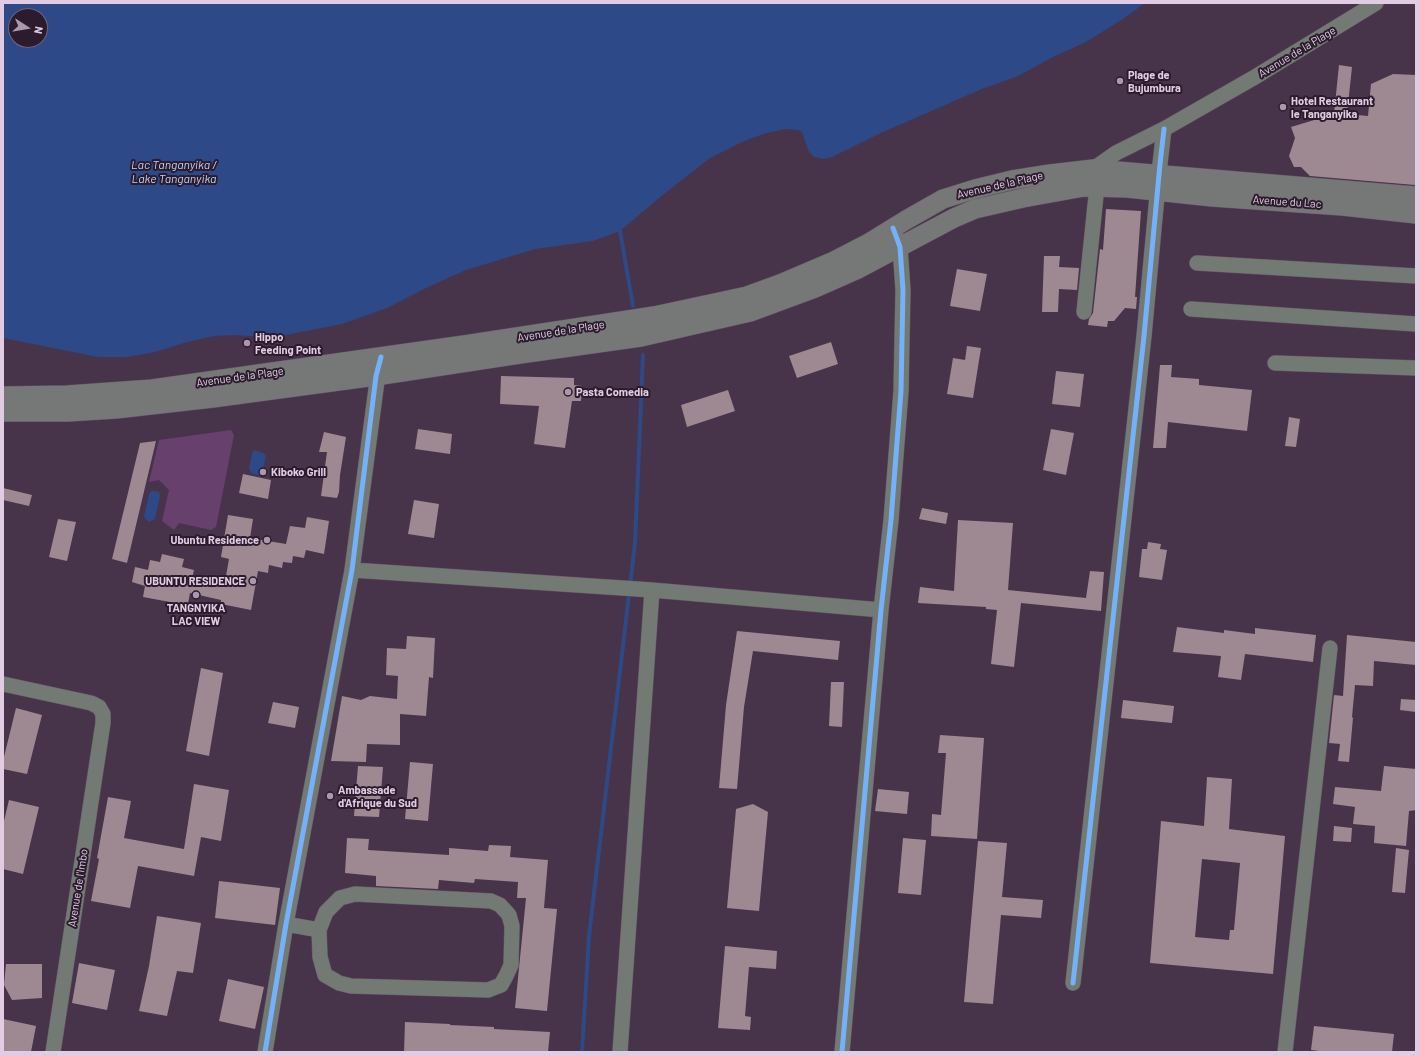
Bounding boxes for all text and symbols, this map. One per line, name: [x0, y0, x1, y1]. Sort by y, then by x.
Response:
north arrow: [8, 8, 48, 48]
street label: Avenue de la Plage: [1256, 24, 1338, 80]
text: N: [32, 25, 46, 35]
place label: Plage de Bujumbura: [1128, 68, 1181, 94]
marker: Plage de Bujumbura: [1115, 76, 1125, 86]
place label: Hotel Restaurant le Tanganyika: [1291, 94, 1373, 120]
marker: Hotel Restaurant le Tanganyika: [1278, 102, 1288, 112]
water label: Lac Tanganyika / Lake Tanganyika: [131, 158, 217, 186]
street label: Avenue de la Plage: [956, 169, 1044, 201]
street label: Avenue du Lac: [1252, 193, 1322, 211]
street label: Avenue de la Plage: [517, 318, 605, 344]
place label: Hippo Feeding Point: [255, 330, 321, 356]
marker: Hippo Feeding Point: [242, 338, 252, 348]
street label: Avenue de la Plage: [196, 364, 284, 390]
place label: Pasta Comedia: [576, 385, 649, 399]
marker: Pasta Comedia: [563, 387, 573, 397]
place label: Kiboko Grill: [271, 465, 326, 479]
marker: Kiboko Grill: [258, 467, 268, 477]
place label: Ubuntu Residence: [170, 533, 259, 547]
marker: Ubuntu Residence: [262, 535, 272, 545]
place label: UBUNTU RESIDENCE: [145, 574, 245, 588]
marker: UBUNTU RESIDENCE: [248, 576, 258, 586]
marker: TANGNYIKA LAC VIEW: [191, 590, 201, 600]
place label: TANGNYIKA LAC VIEW: [167, 601, 225, 627]
place label: Ambassade d'Afrique du Sud: [338, 783, 417, 809]
marker: Ambassade d'Afrique du Sud: [325, 791, 335, 801]
street label: Avenue de l'Imbo: [65, 848, 91, 928]

